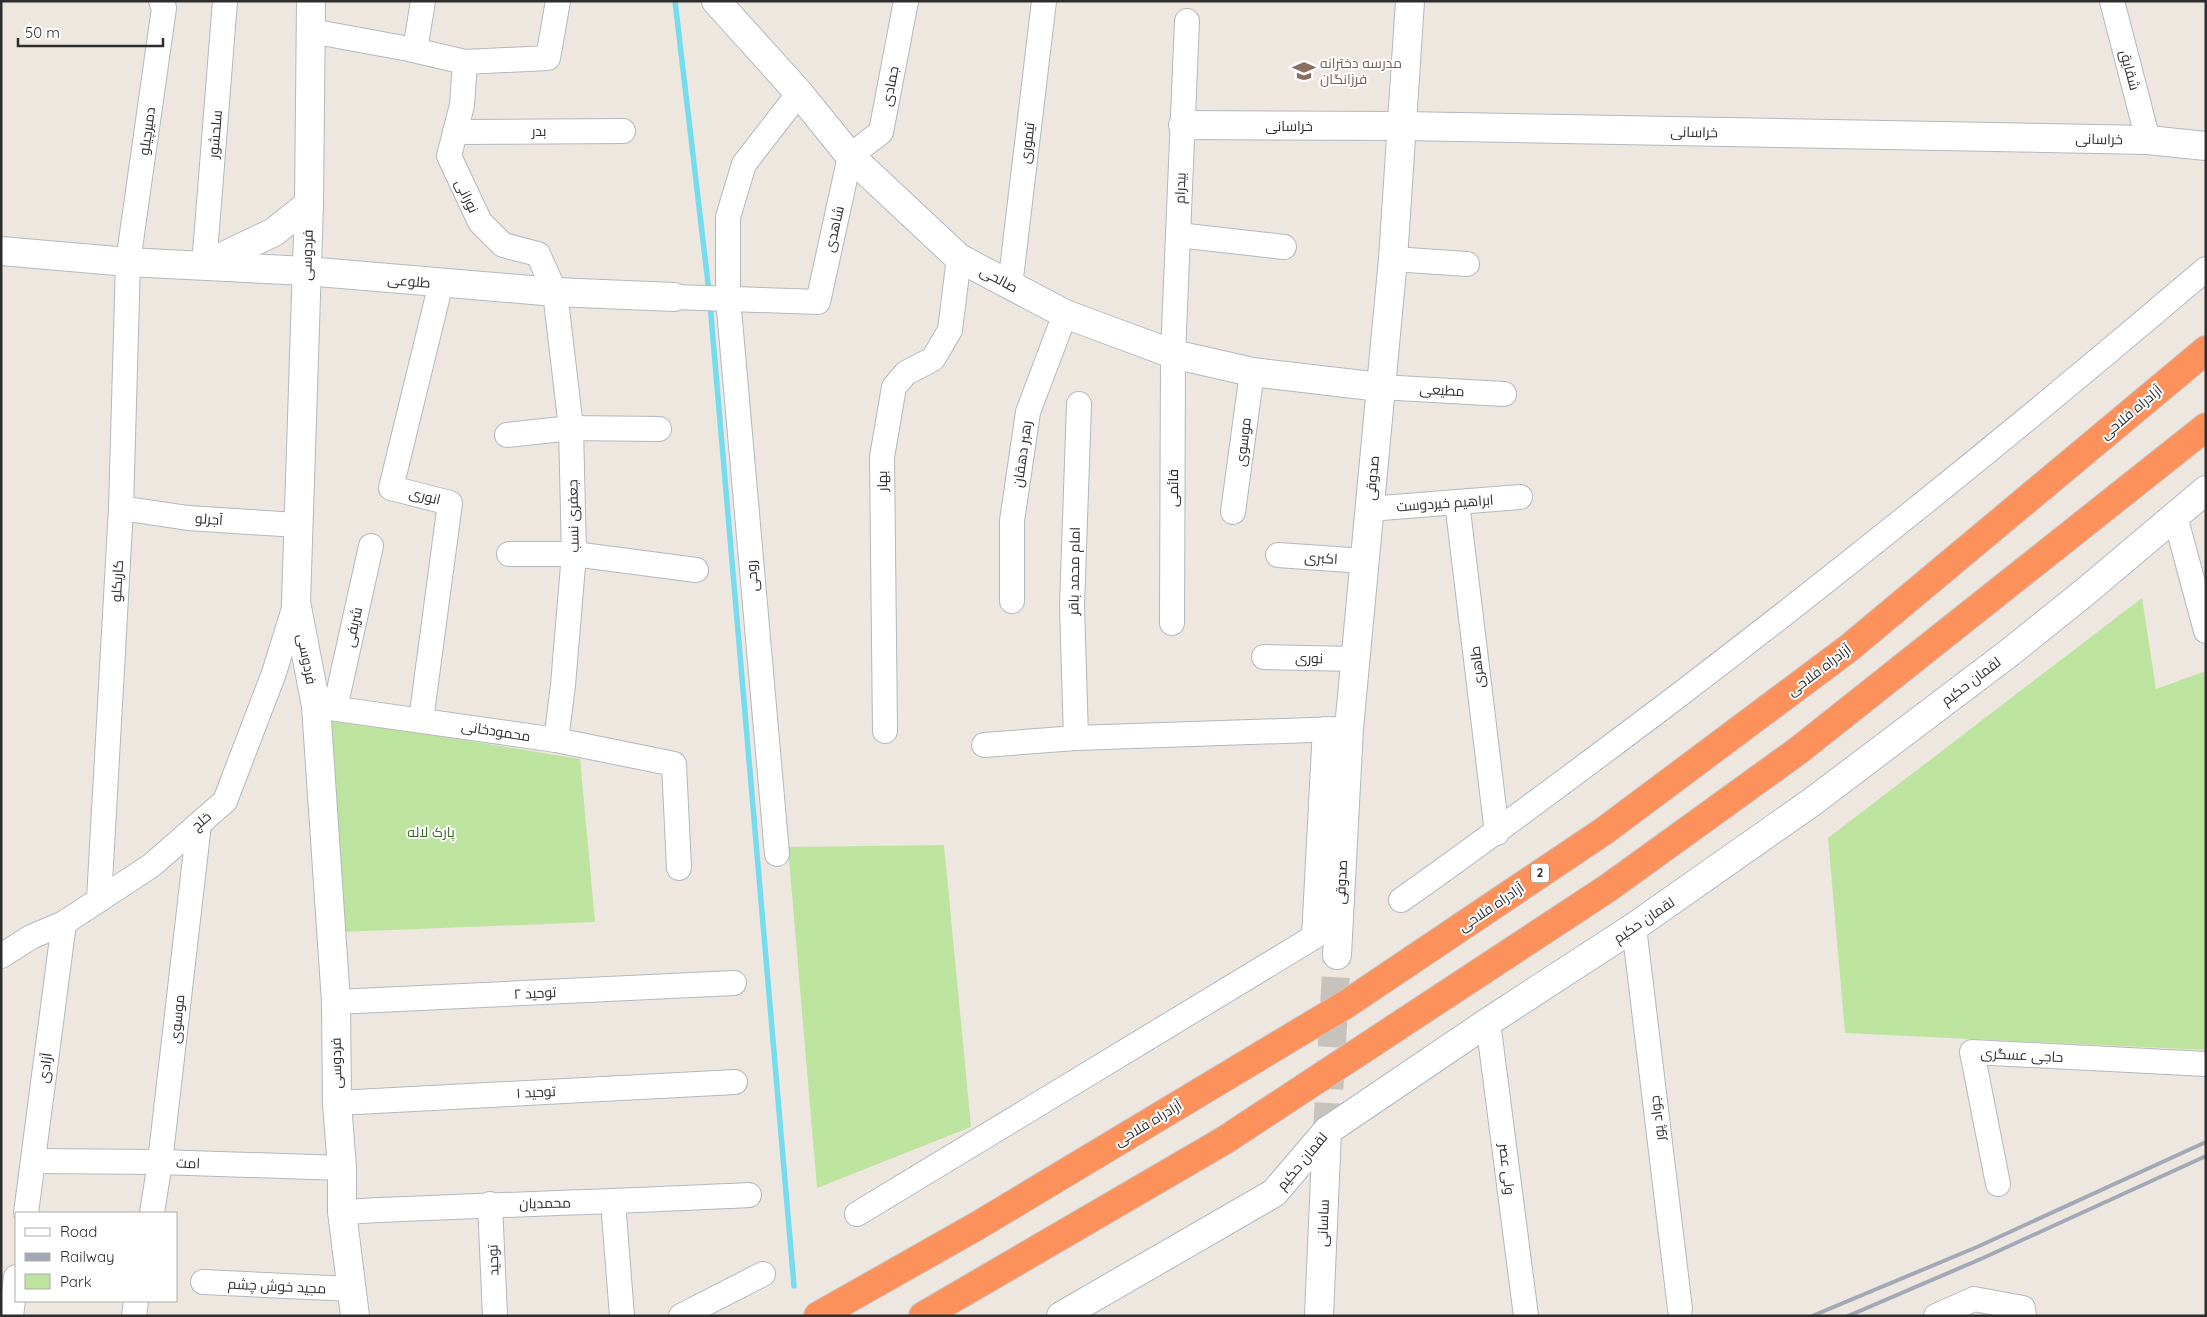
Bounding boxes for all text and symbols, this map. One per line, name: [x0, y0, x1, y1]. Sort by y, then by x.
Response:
scale bar: [18, 15, 162, 47]
text: 50 m: [25, 23, 60, 42]
street label: شقایق: [2116, 48, 2144, 92]
place label: مدرسه دخترانه فرزانگان: [1320, 54, 1402, 88]
school or university icon: مدرسه دخترانه فرزانگان: [1291, 58, 1317, 84]
street label: جمادی: [877, 64, 903, 108]
street label: دمیرچیلو: [135, 106, 160, 156]
street label: سلحشور: [204, 109, 226, 160]
street label: خراسانی: [1265, 117, 1313, 135]
street label: تیموری: [1016, 121, 1039, 165]
street label: بدر: [530, 122, 547, 140]
street label: خراسانی: [1670, 123, 1718, 141]
street label: خراسانی: [2075, 130, 2123, 148]
street label: بیدرام: [1170, 172, 1191, 204]
street label: نورانی: [451, 176, 483, 216]
street label: شاهدی: [820, 204, 848, 254]
street label: فردوسی: [297, 229, 317, 281]
street label: صالحی: [977, 262, 1021, 296]
street label: طلوعی: [387, 270, 431, 292]
street label: مطیعی: [1419, 380, 1465, 400]
street label: آزادراه فلاحی: [2096, 381, 2166, 443]
street label: موسوی: [1231, 416, 1255, 468]
street label: رهبر دهقان: [1008, 419, 1036, 489]
street label: صدوقی: [1361, 455, 1383, 501]
street label: قائمی: [1164, 469, 1182, 507]
street label: بهار: [873, 470, 891, 493]
street label: جعفری نسب: [563, 479, 583, 553]
street label: انوری: [407, 483, 443, 509]
street label: ابراهیم خیردوست: [1396, 491, 1494, 516]
street label: آجرلو: [195, 509, 224, 529]
street label: امام محمد باقر: [1064, 527, 1085, 616]
street label: اکبری: [1304, 548, 1338, 568]
street label: کاریکلو: [107, 560, 127, 602]
street label: روحی: [742, 560, 762, 592]
street label: شریفی: [340, 605, 366, 649]
street label: فردوسی: [293, 632, 321, 686]
street label: آزادراه فلاحی: [1783, 640, 1855, 700]
street label: طاهری: [1465, 645, 1489, 689]
street label: نوری: [1295, 649, 1323, 667]
street label: لقمان حکیم: [1938, 653, 2005, 710]
street label: محمودخانی: [460, 717, 532, 745]
street label: خلج: [187, 807, 215, 835]
park label: پارک لاله: [407, 823, 455, 842]
street label: صدوقی: [1331, 859, 1351, 905]
road number: 2: [1531, 864, 1549, 882]
street label: آزادراه فلاحی: [1455, 878, 1528, 936]
street label: لقمان حکیم: [1610, 893, 1679, 948]
street label: توحید ۲: [513, 983, 557, 1003]
street label: موسوی: [165, 994, 189, 1044]
street label: فردوسی: [327, 1037, 345, 1089]
street label: حاجی عسگری: [1980, 1044, 2064, 1066]
street label: آزادی: [34, 1052, 56, 1084]
street label: توحید ۱: [516, 1082, 556, 1102]
street label: جواد پور: [1645, 1094, 1670, 1143]
street label: آزادراه فلاحی: [1111, 1096, 1185, 1150]
street label: لقمان حکیم: [1273, 1128, 1332, 1194]
street label: ولی عصر: [1495, 1141, 1519, 1196]
street label: امت: [176, 1154, 200, 1172]
street label: محمدیان: [519, 1194, 571, 1212]
street label: ساسانی: [1313, 1199, 1333, 1247]
legend: [15, 1212, 178, 1302]
text: Road: [60, 1222, 97, 1241]
street label: توحید: [483, 1244, 503, 1276]
text: Railway: [60, 1247, 115, 1266]
text: Park: [60, 1272, 92, 1291]
street label: مجید خوش چشم: [227, 1274, 327, 1299]

